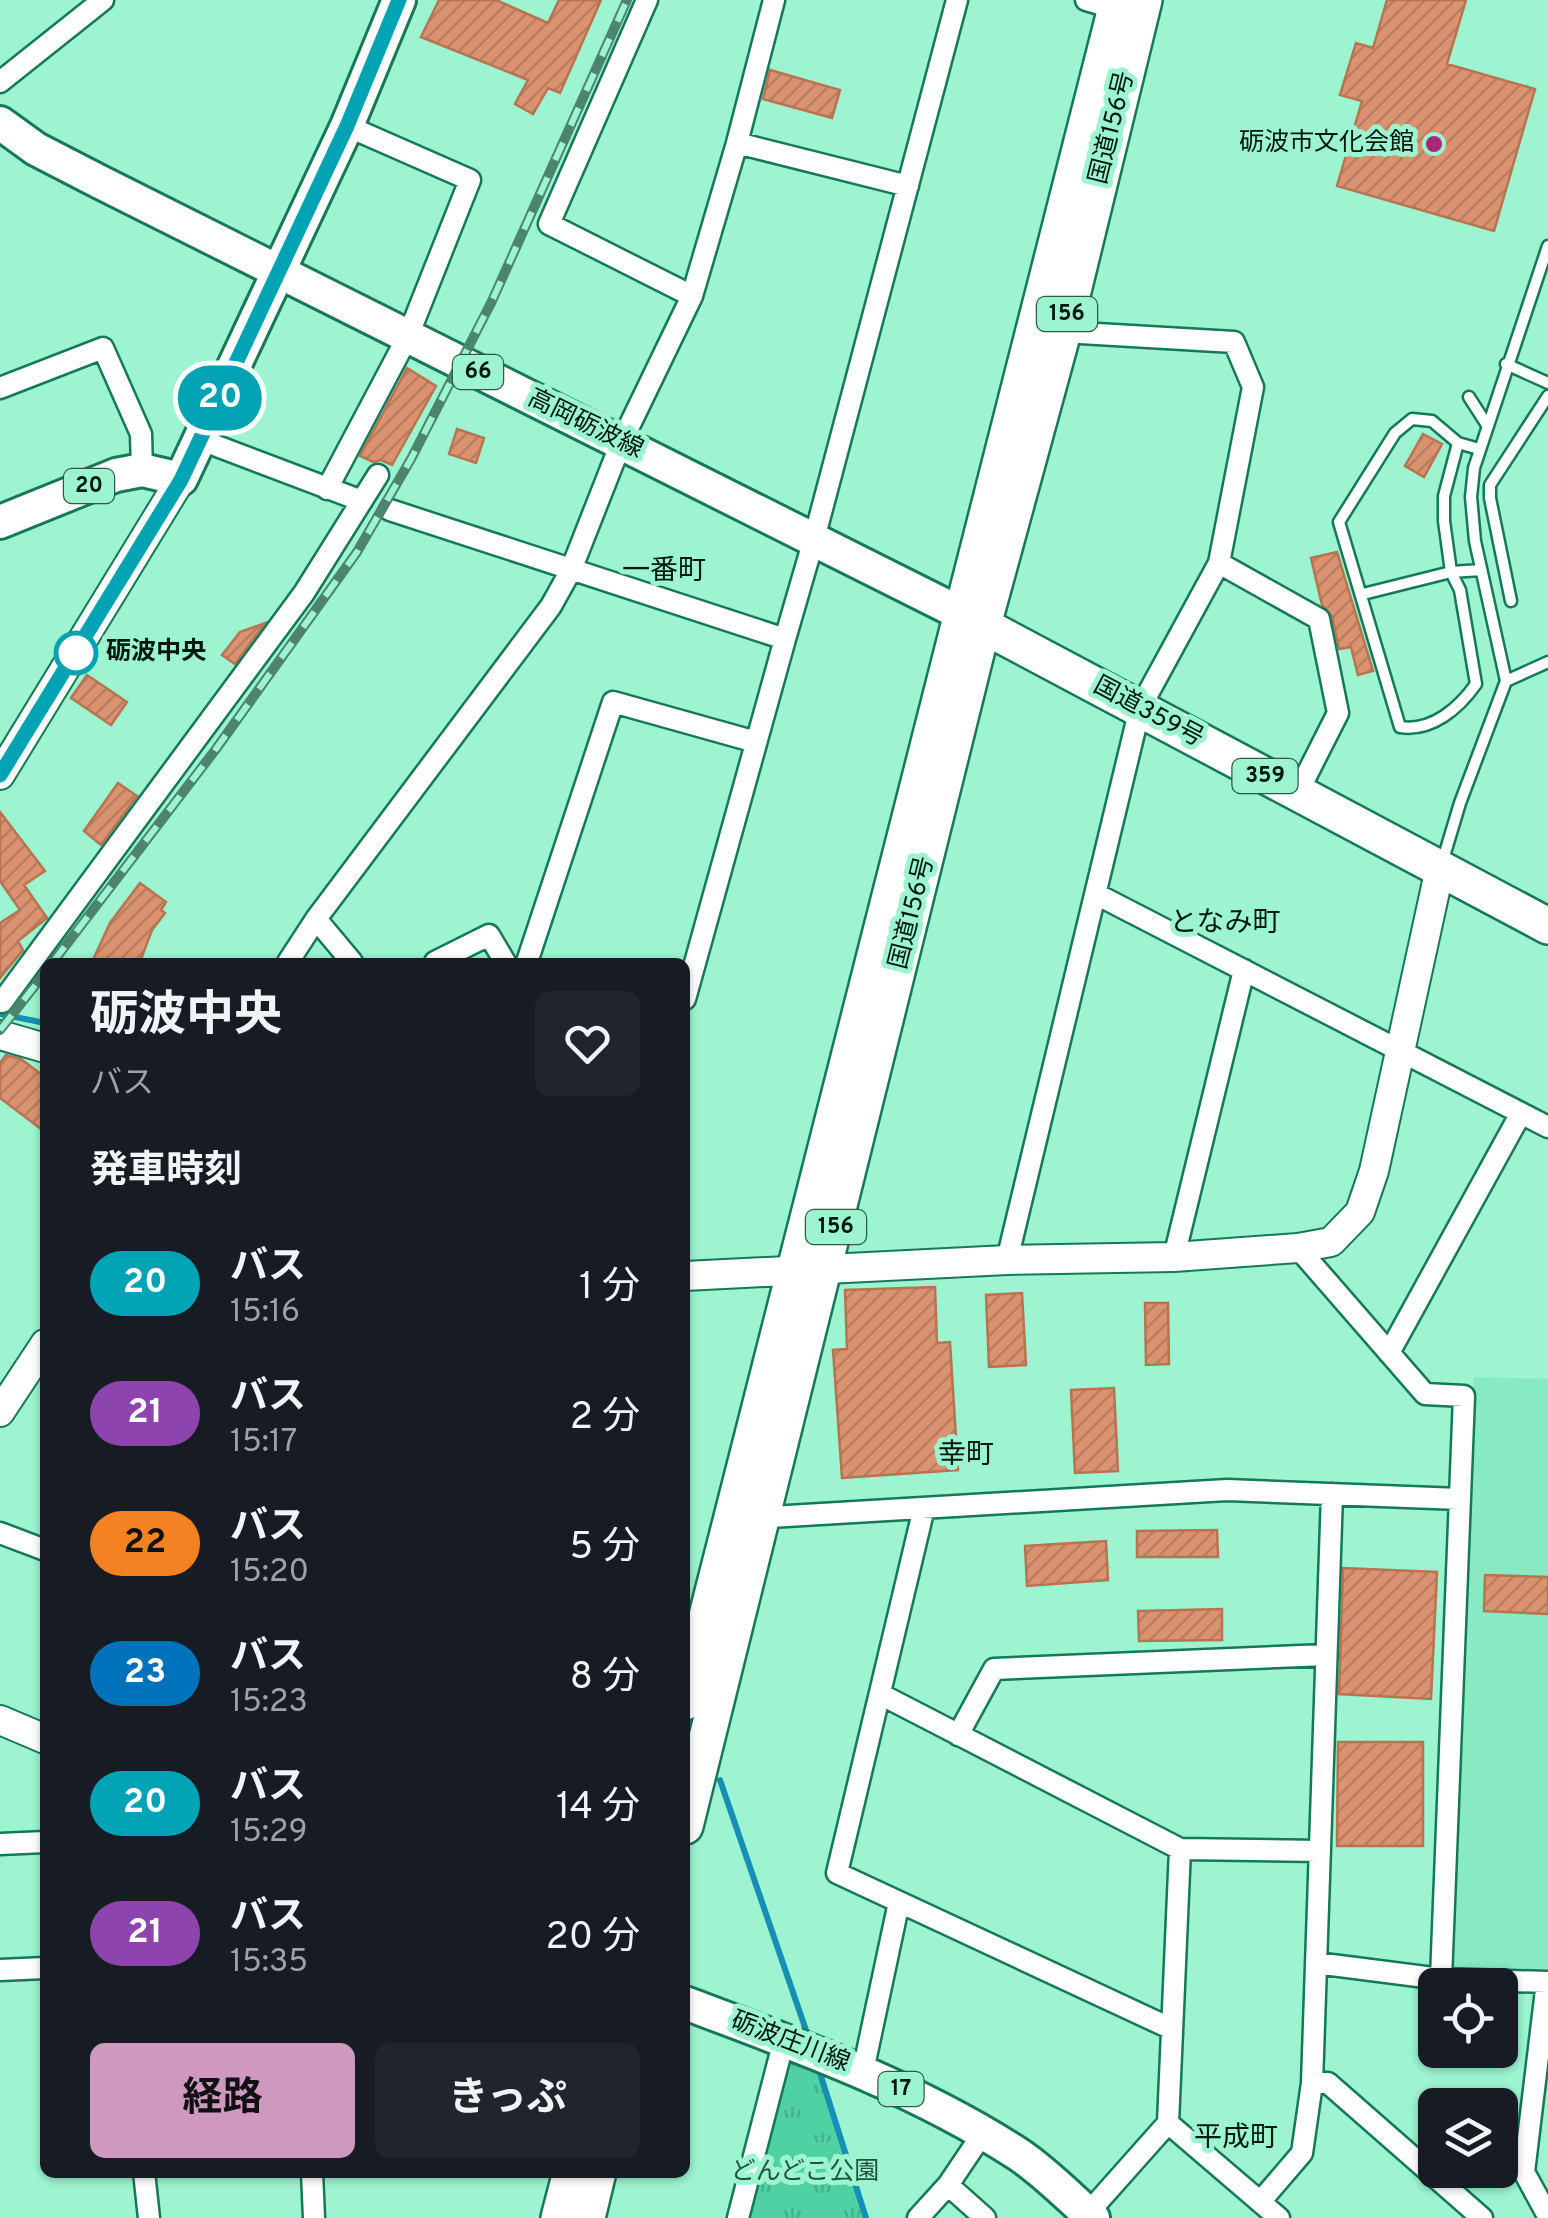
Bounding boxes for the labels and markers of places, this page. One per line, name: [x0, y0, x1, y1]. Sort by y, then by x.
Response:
place label: 砺波市文化会館: [1239, 128, 1414, 160]
marker: 砺波市文化会館: [1423, 133, 1445, 155]
marker: 砺波中央: [55, 632, 97, 674]
place label: 砺波中央: [106, 637, 206, 669]

